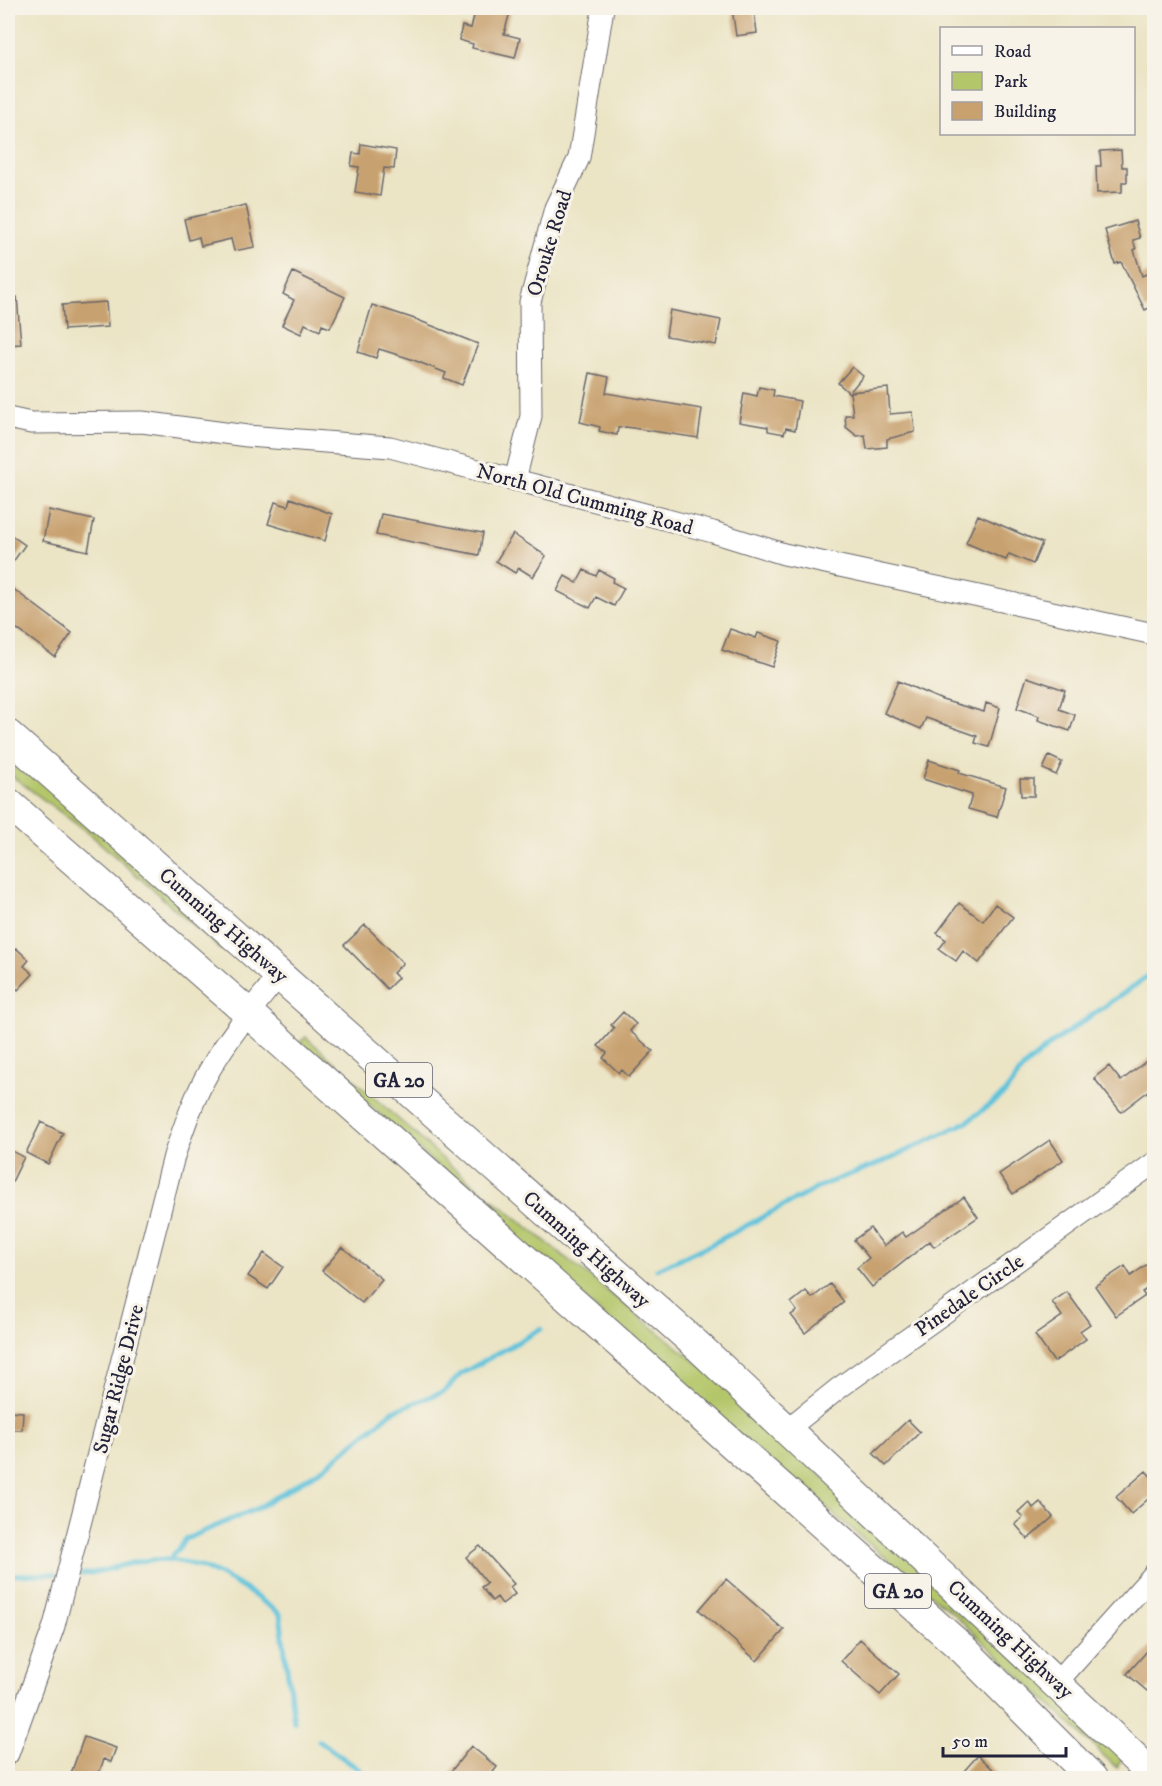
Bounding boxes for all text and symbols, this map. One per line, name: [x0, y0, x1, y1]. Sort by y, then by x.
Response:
legend: [940, 27, 1135, 135]
text: Road: [994, 41, 1031, 63]
text: Park: [994, 71, 1028, 93]
text: Building: [994, 101, 1056, 123]
street label: Orouke Road: [521, 186, 579, 300]
street label: North Old Cumming Road: [474, 459, 696, 542]
street label: Cumming Highway: [153, 862, 294, 990]
road number: GA 20: [366, 1063, 432, 1097]
street label: Cumming Highway: [517, 1186, 656, 1315]
street label: Pinedale Circle: [910, 1249, 1029, 1343]
street label: Sugar Ridge Drive: [88, 1302, 150, 1456]
road number: GA 20: [865, 1574, 931, 1608]
street label: Cumming Highway: [942, 1575, 1080, 1706]
scale bar: [943, 1720, 1066, 1758]
text: 50 m: [952, 1731, 988, 1753]

